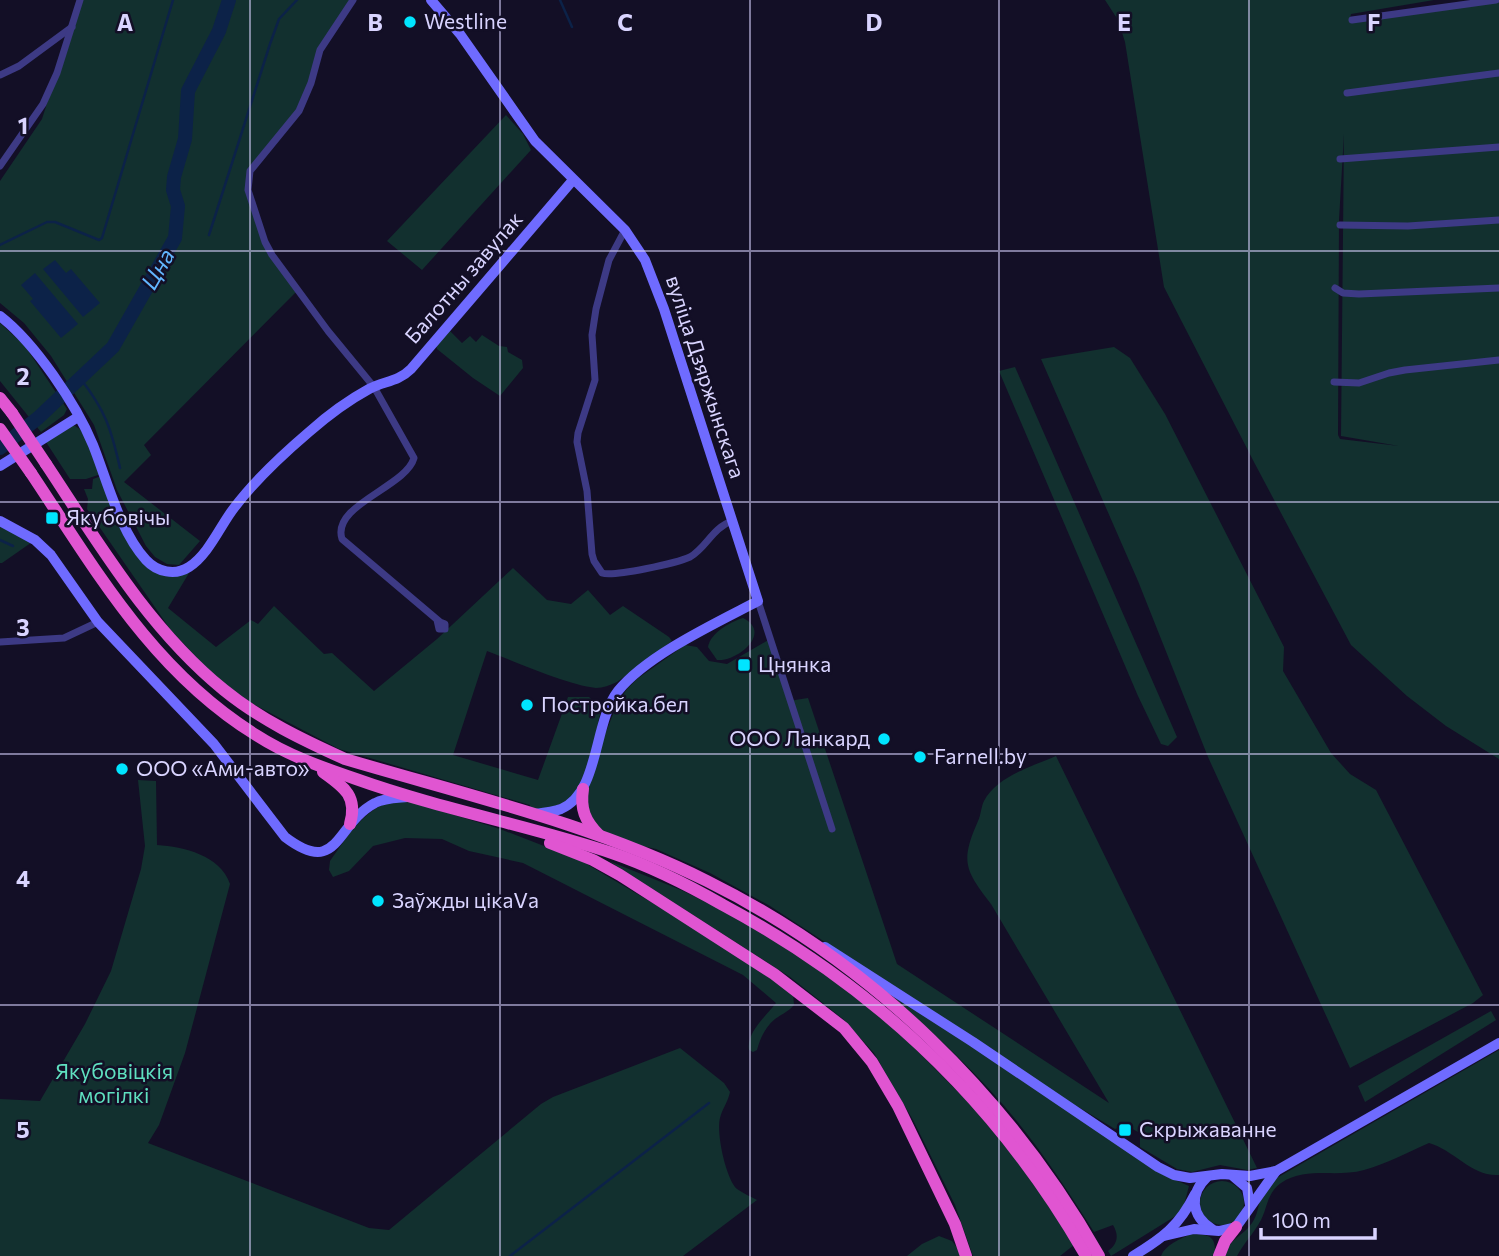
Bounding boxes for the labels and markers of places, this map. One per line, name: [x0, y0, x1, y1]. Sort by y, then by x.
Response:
place label: Westline: [424, 8, 507, 33]
marker: Westline: [402, 14, 418, 30]
place label: Якубовічы: [66, 504, 170, 529]
marker: Якубовічы: [44, 510, 60, 526]
place label: Цнянка: [758, 651, 831, 676]
marker: Цнянка: [736, 657, 752, 673]
place label: Постройка.бел: [541, 691, 689, 716]
marker: Постройка.бел: [519, 697, 535, 713]
place label: ООО Ланкард: [729, 725, 870, 750]
marker: ООО Ланкард: [876, 731, 892, 747]
place label: Farnell.by: [934, 743, 1027, 768]
marker: Farnell.by: [912, 749, 928, 765]
place label: ООО «Ами-авто»: [136, 755, 310, 780]
marker: ООО «Ами-авто»: [114, 761, 130, 777]
place label: Заўжды цікаVа: [392, 887, 539, 912]
marker: Заўжды цікаVа: [370, 893, 386, 909]
place label: Скрыжаванне: [1139, 1116, 1277, 1141]
marker: Скрыжаванне: [1117, 1122, 1133, 1138]

